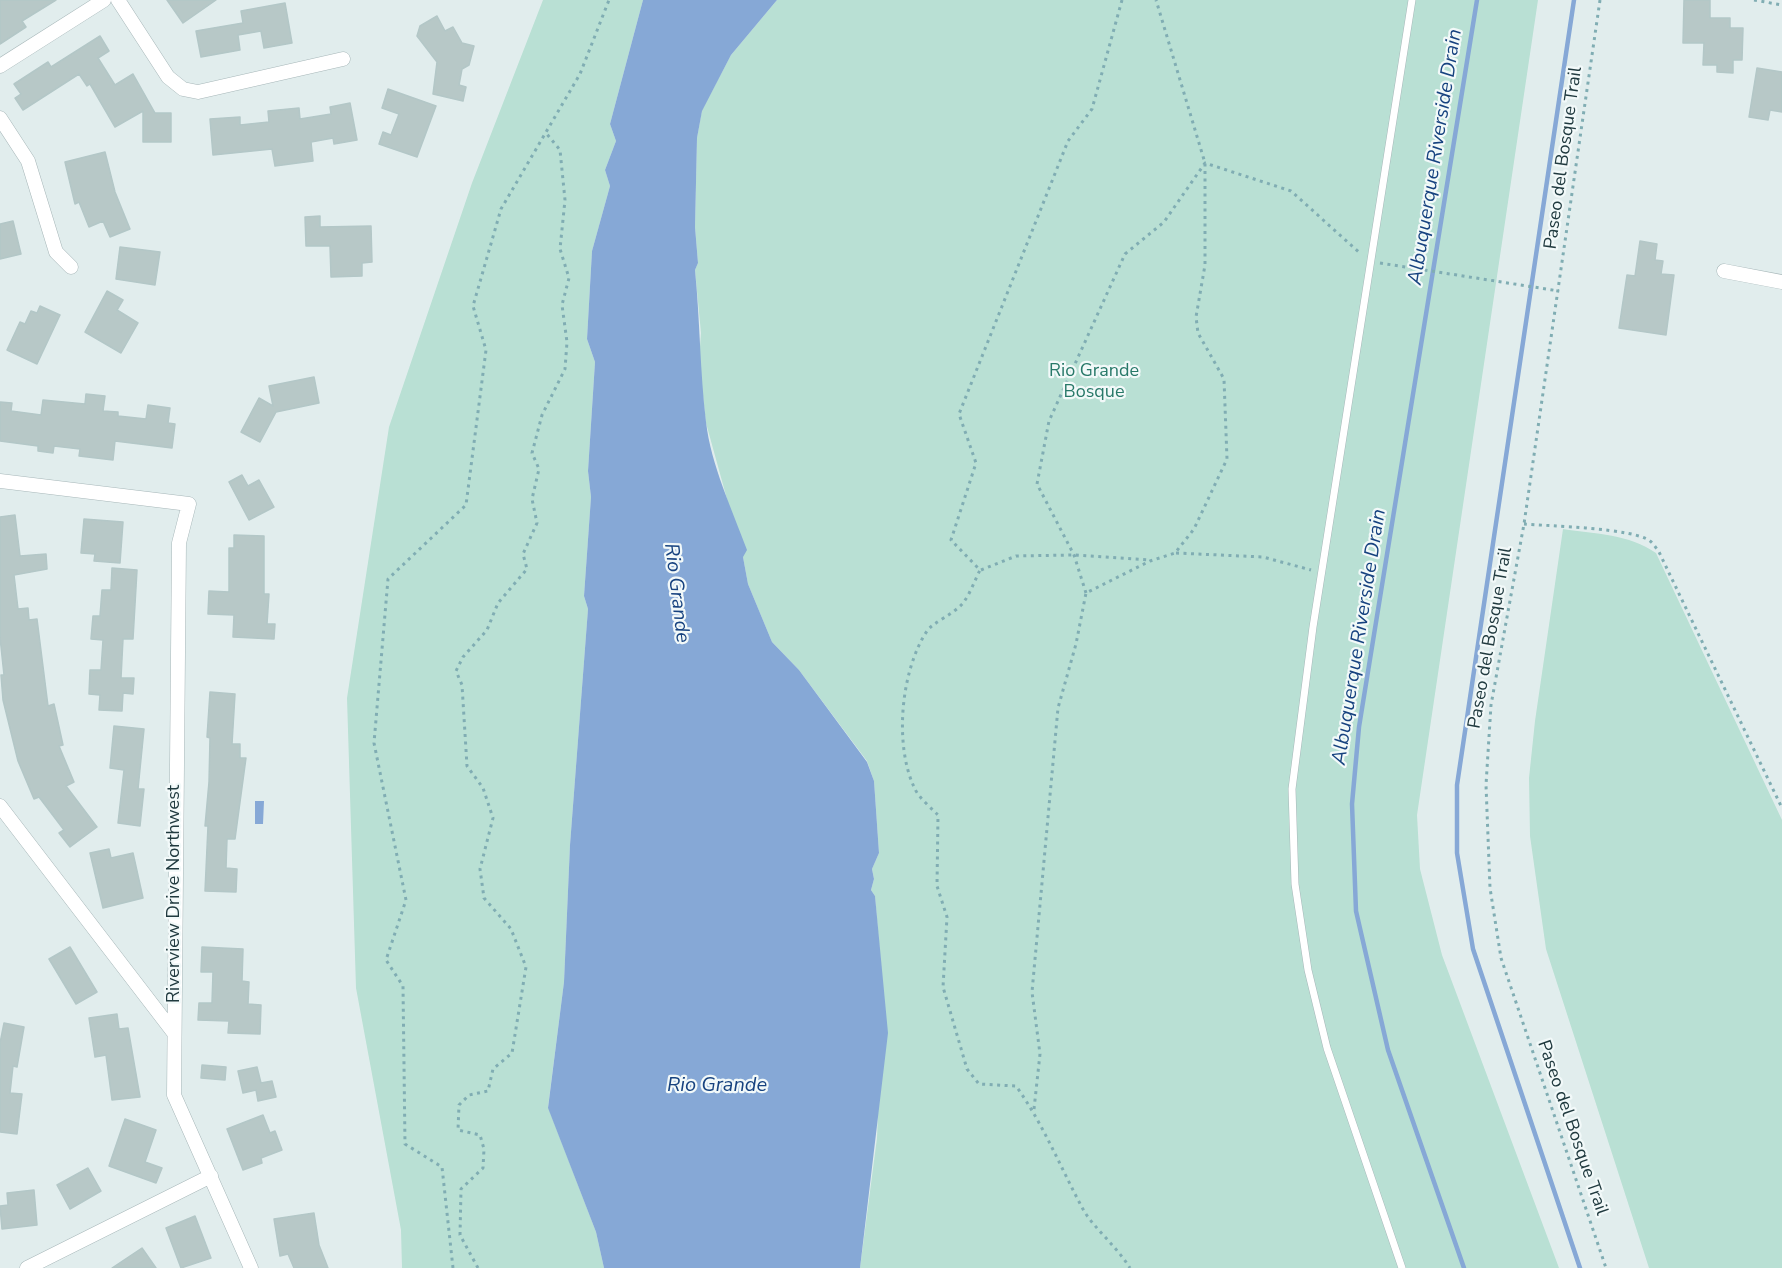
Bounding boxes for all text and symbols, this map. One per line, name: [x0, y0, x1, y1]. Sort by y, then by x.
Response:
water label: Albuquerque Riverside Drain: [1404, 27, 1468, 287]
street label: Paseo del Bosque Trail: [1541, 65, 1587, 251]
park label: Rio Grande Bosque: [1049, 361, 1139, 404]
water label: Albuquerque Riverside Drain: [1328, 507, 1392, 767]
water label: Rio Grande: [658, 542, 694, 644]
street label: Paseo del Bosque Trail: [1464, 546, 1518, 730]
street label: Riverview Drive Northwest: [164, 785, 186, 1003]
street label: Paseo del Bosque Trail: [1532, 1038, 1612, 1218]
water label: Rio Grande: [667, 1074, 767, 1098]

